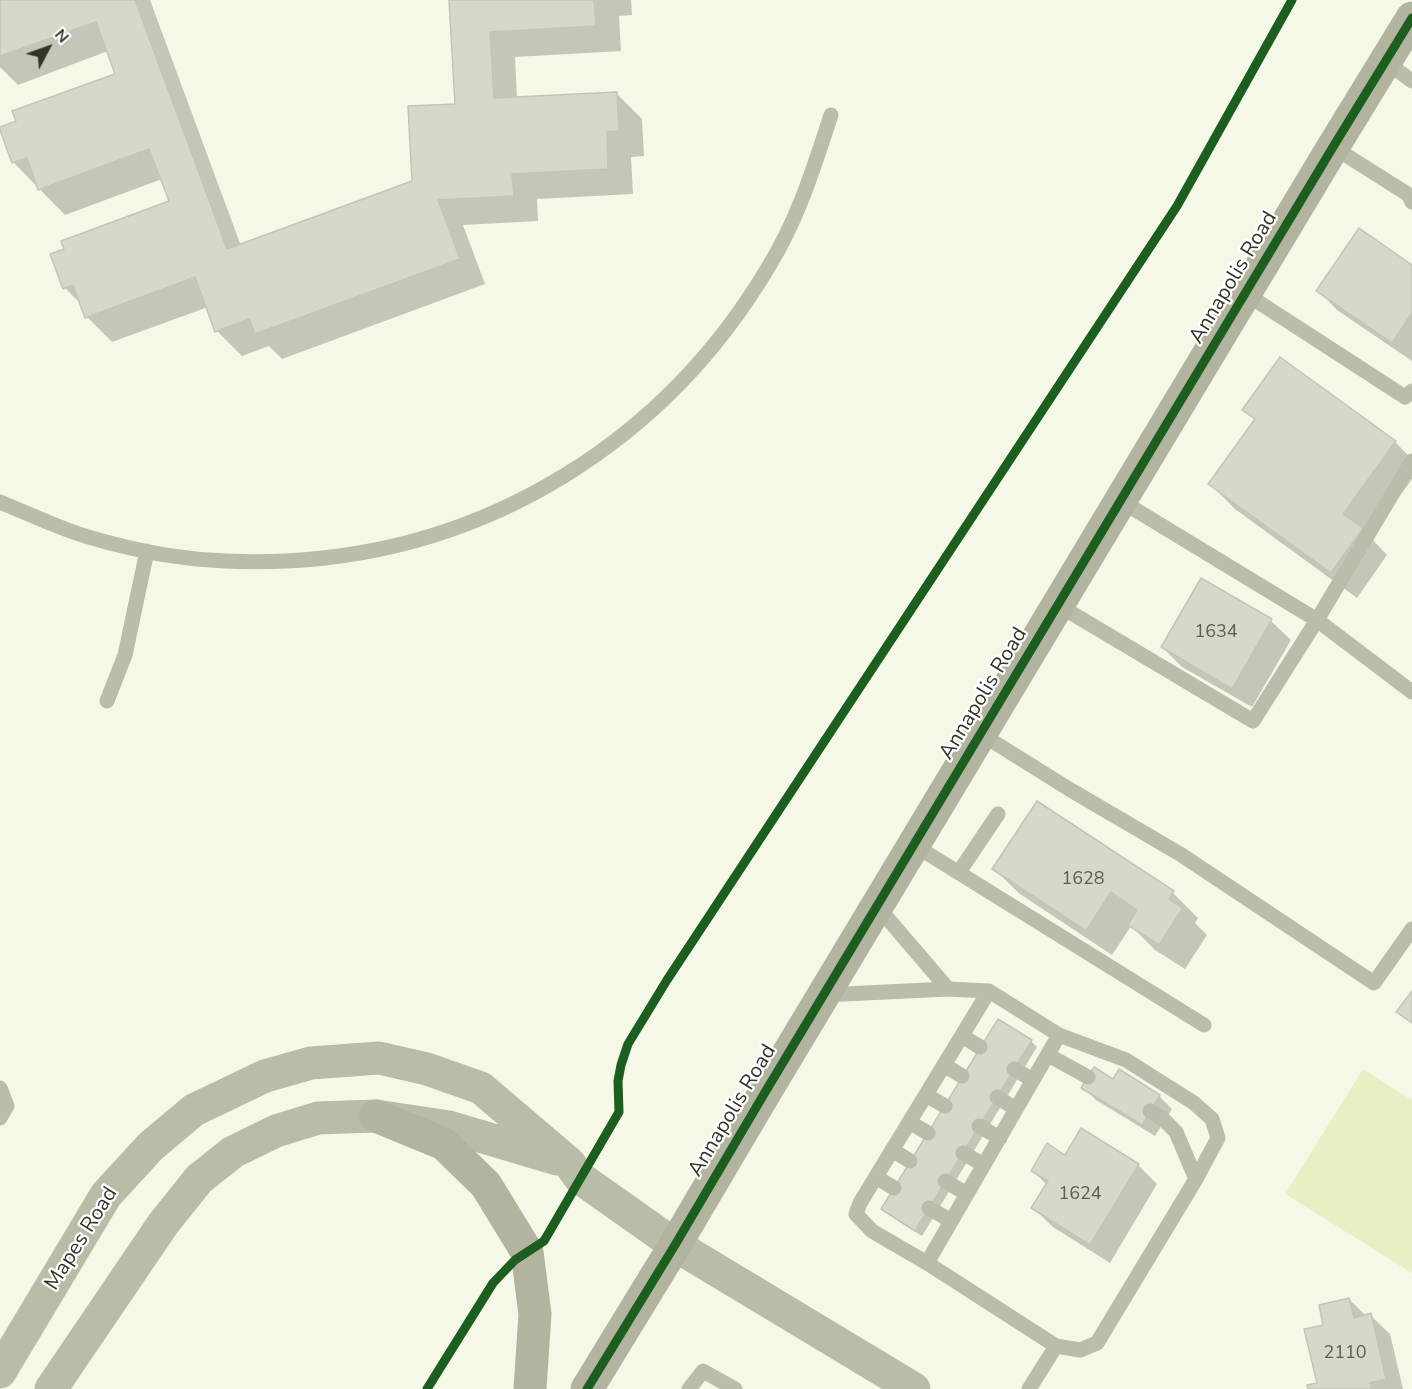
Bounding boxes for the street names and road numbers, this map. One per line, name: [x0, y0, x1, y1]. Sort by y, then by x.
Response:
street label: Annapolis Road: [1185, 207, 1283, 349]
street label: Annapolis Road: [935, 623, 1033, 765]
street label: Annapolis Road: [684, 1040, 782, 1182]
street label: Mapes Road: [40, 1183, 124, 1295]

